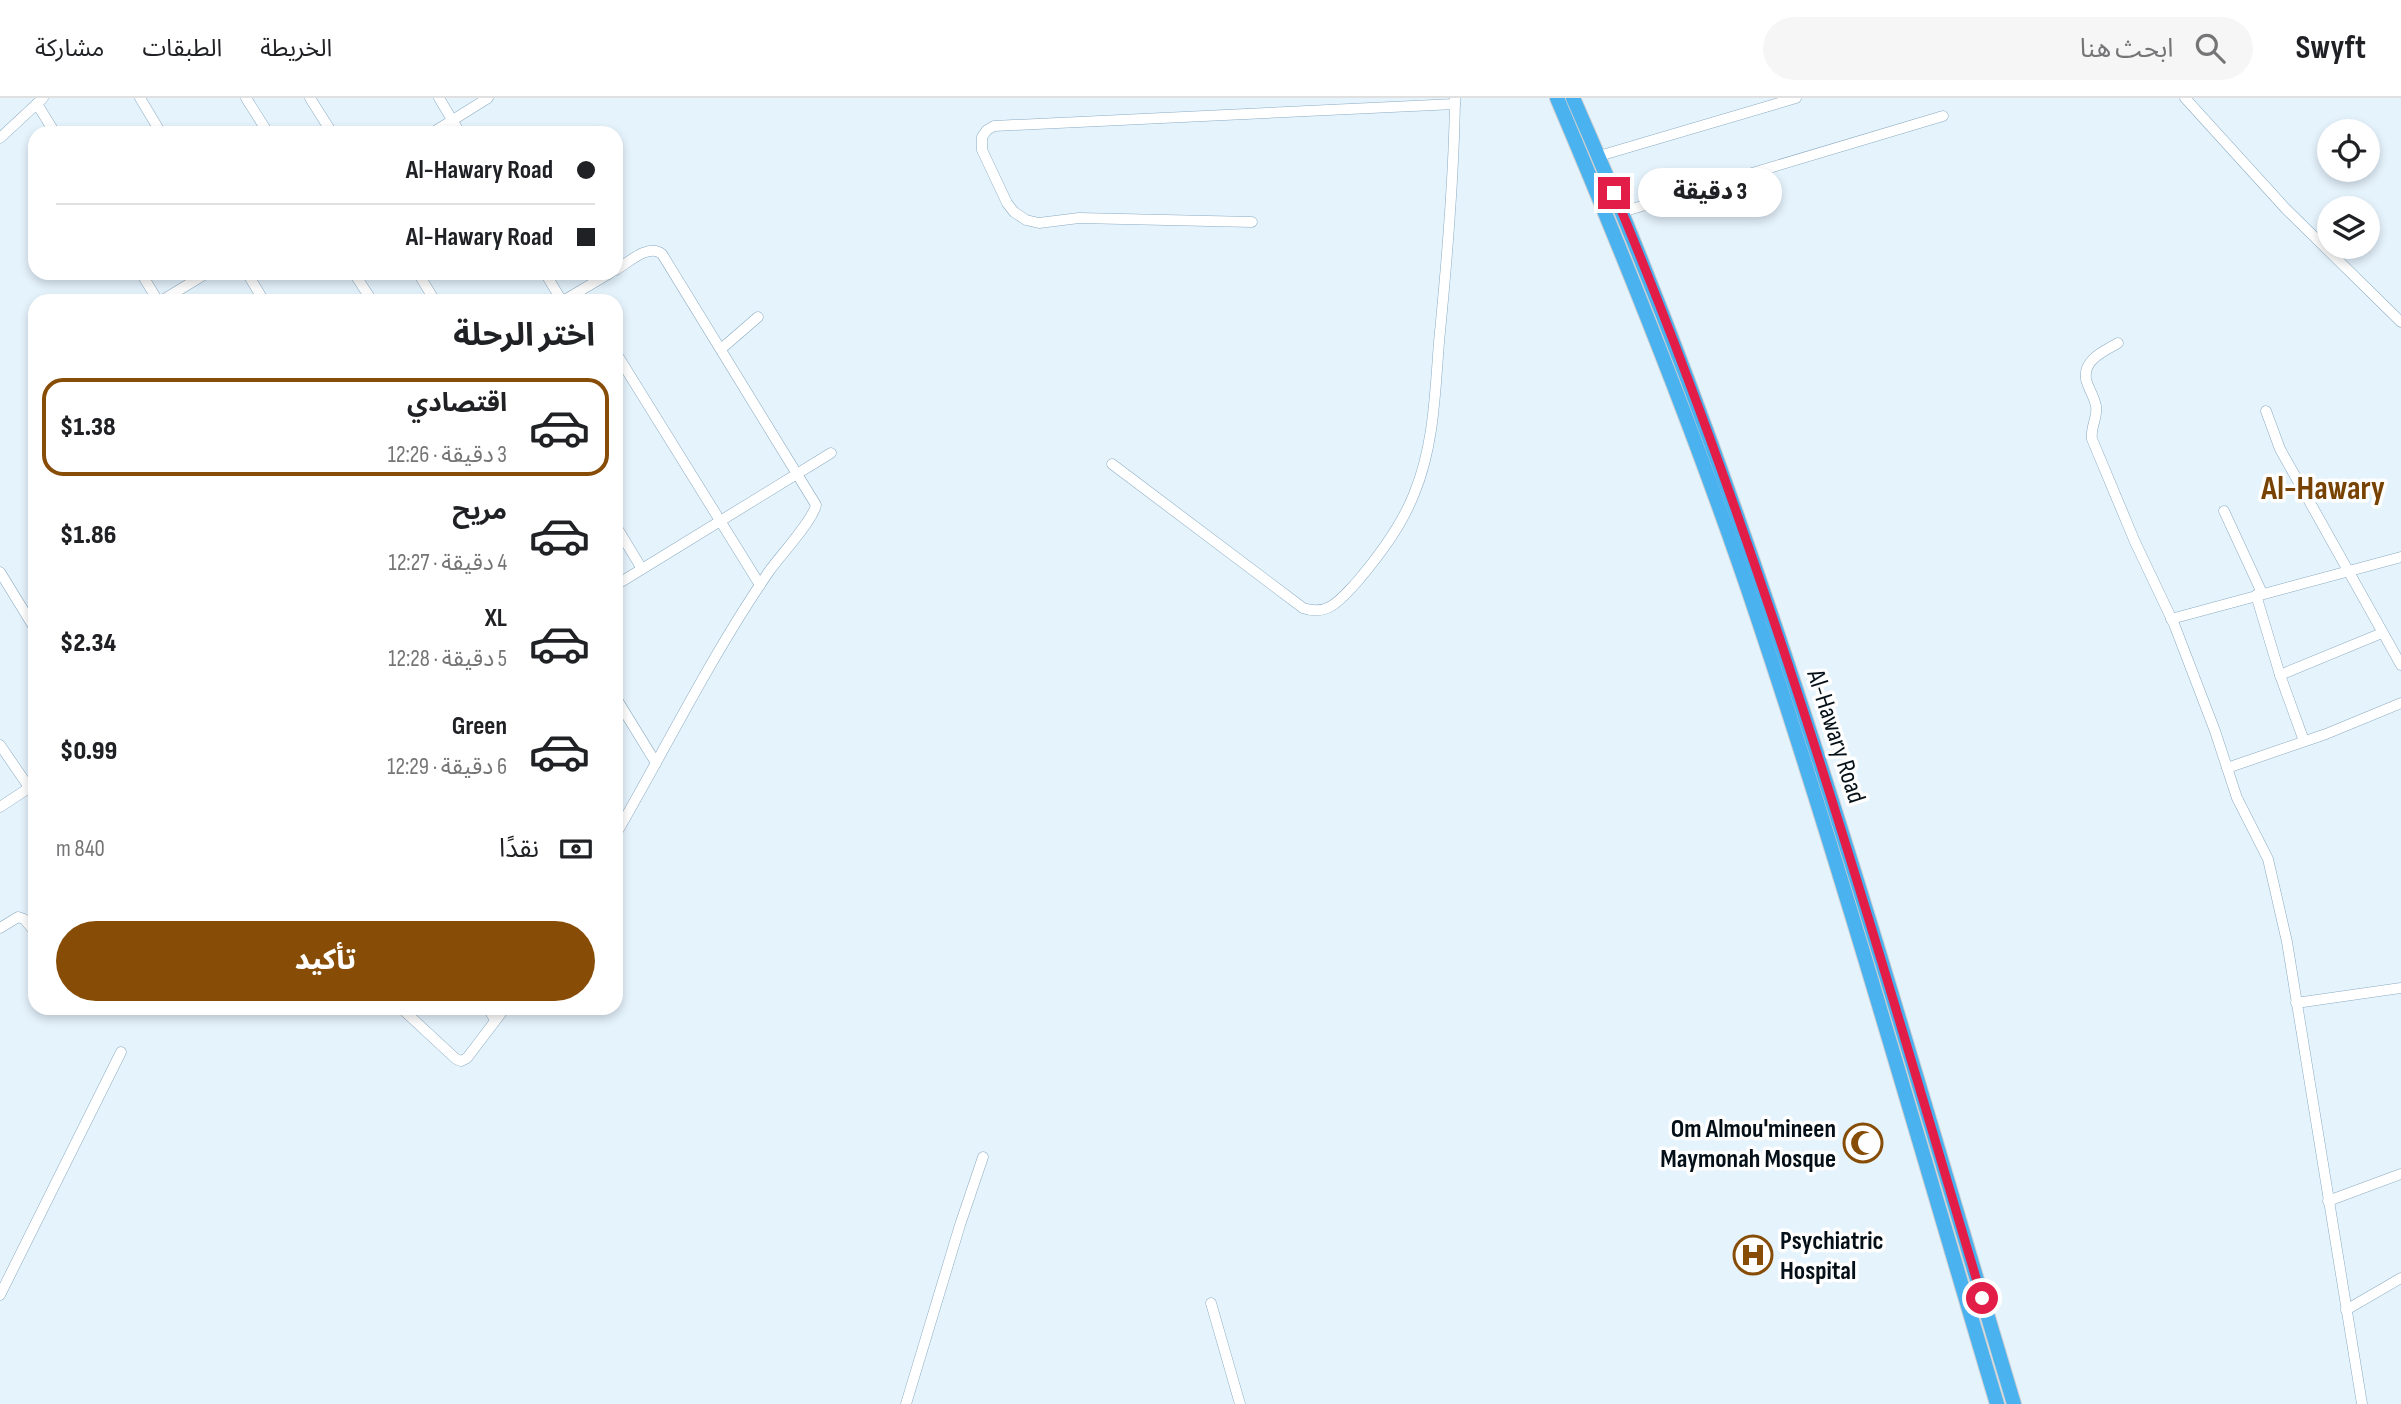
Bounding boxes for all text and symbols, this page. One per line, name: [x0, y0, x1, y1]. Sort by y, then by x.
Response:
search box: [1763, 17, 2253, 80]
text: Swyft: [2295, 28, 2366, 68]
icon: search: [2191, 29, 2229, 67]
text: مشاركة: [35, 34, 104, 63]
text: الطبقات: [142, 34, 222, 63]
text: الخريطة: [260, 34, 332, 63]
text: ابحث هنا: [2080, 34, 2173, 65]
map controls: [2317, 119, 2380, 259]
button: locate: [2317, 119, 2380, 182]
text: Al-Hawary Road: [406, 155, 553, 186]
callout: 3 دقيقة: [1638, 168, 1782, 217]
route end: [1598, 177, 1630, 209]
text: 3 دقيقة: [1673, 178, 1747, 206]
button: layers: [2317, 196, 2380, 259]
text: Al-Hawary Road: [406, 222, 553, 253]
text: اختر الرحلة: [453, 316, 595, 355]
text: اقتصادي: [407, 388, 507, 419]
icon: car: [528, 396, 591, 459]
text: $1.38: [60, 412, 116, 443]
text: 3 دقيقة · 12:26: [388, 441, 507, 469]
district label: Al-Hawary: [2260, 469, 2385, 509]
text: مريح: [452, 496, 507, 527]
icon: car: [528, 504, 591, 567]
text: $1.86: [60, 520, 116, 551]
text: 4 دقيقة · 12:27: [389, 549, 507, 577]
text: XL: [485, 603, 507, 634]
icon: car: [528, 612, 591, 675]
text: $2.34: [60, 628, 116, 659]
text: 5 دقيقة · 12:28: [388, 645, 507, 673]
street label: Al-Hawary Road: [1799, 665, 1872, 807]
text: Green: [452, 711, 507, 742]
icon: car: [528, 720, 591, 783]
text: $0.99: [60, 736, 117, 767]
text: 6 دقيقة · 12:29: [387, 753, 507, 781]
icon: cash: [557, 830, 595, 868]
text: نقدًا: [499, 834, 539, 865]
text: 840 m: [56, 835, 105, 863]
button: تأكيد: [56, 921, 595, 1001]
place label: Om Almou'mineen Maymonah Mosque: [1660, 1114, 1836, 1175]
mosque icon: Om Almou'mineen Maymonah Mosque: [1842, 1122, 1884, 1164]
place label: Psychiatric Hospital: [1780, 1226, 1884, 1287]
hospital icon: Psychiatric Hospital: [1732, 1234, 1774, 1276]
route start: [1966, 1282, 1998, 1314]

